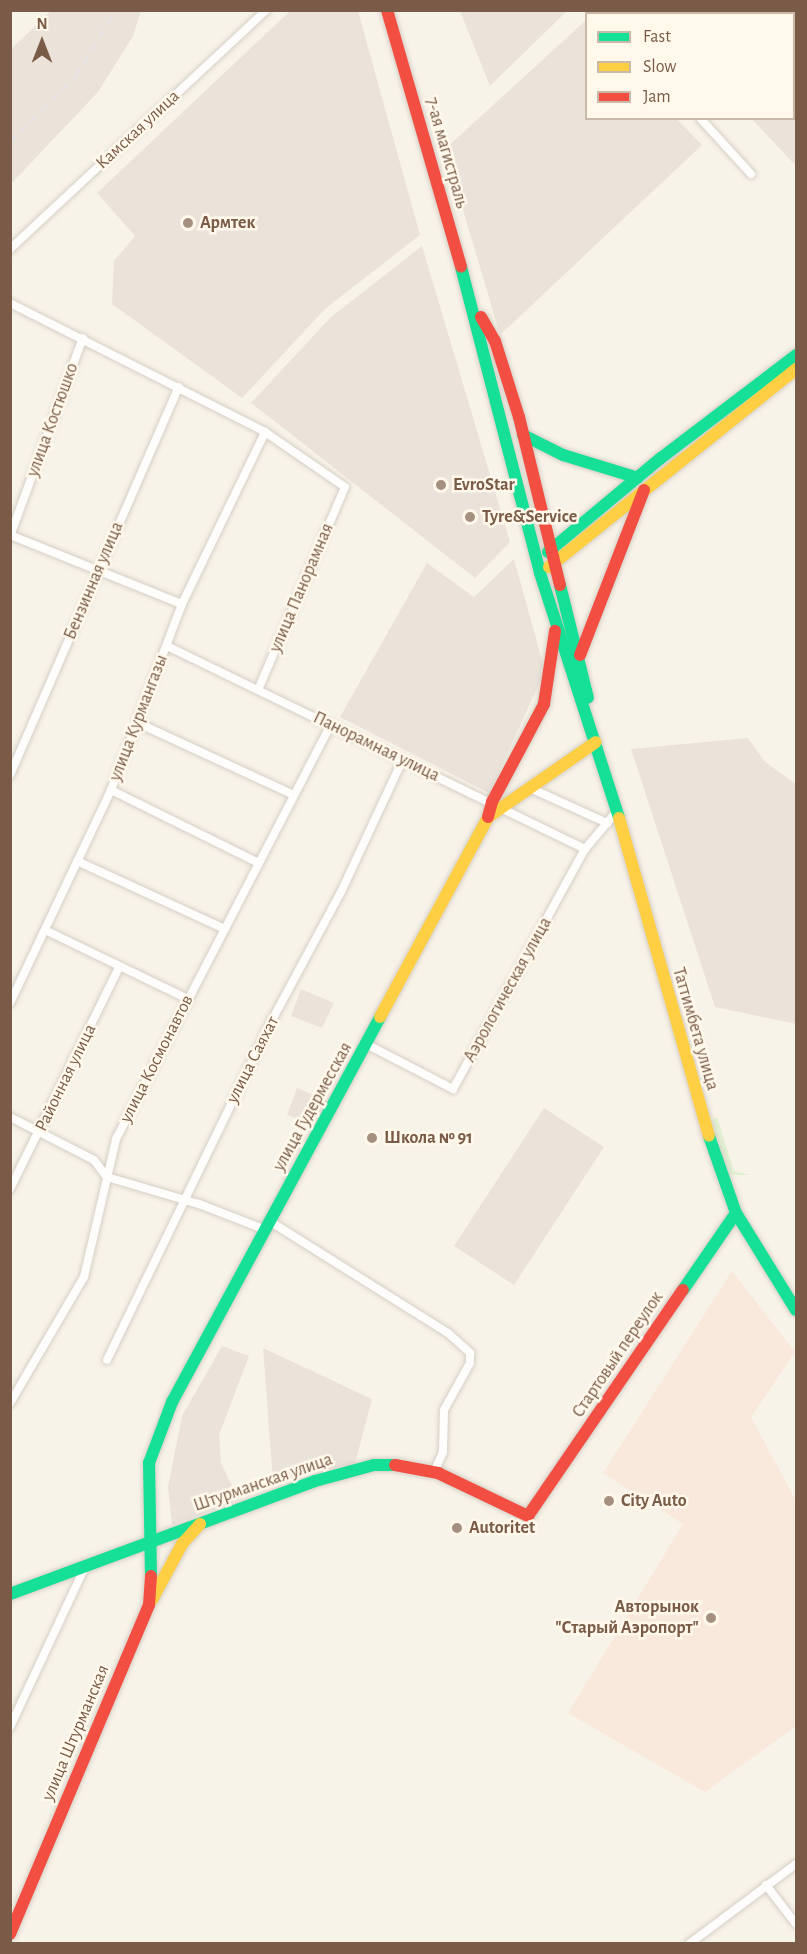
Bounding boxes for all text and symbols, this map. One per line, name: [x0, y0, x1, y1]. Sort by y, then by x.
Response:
north arrow: [12, 12, 72, 72]
legend: [585, 12, 795, 120]
text: N: [36, 16, 48, 32]
text: Fast: [643, 28, 671, 46]
text: Slow: [643, 58, 676, 76]
street label: Камская улица: [92, 86, 184, 174]
text: Jam: [643, 88, 671, 106]
street label: 7-ая магистраль: [420, 95, 472, 211]
place label: Армтек: [200, 212, 255, 234]
marker: Армтек: [181, 216, 195, 230]
street label: улица Костюшко: [22, 360, 84, 480]
place label: EvroStar: [453, 474, 515, 496]
marker: EvroStar: [434, 478, 448, 492]
place label: Tyre&Service: [482, 506, 577, 528]
marker: Tyre&Service: [463, 510, 477, 524]
street label: Бензинная улица: [59, 519, 129, 643]
street label: улица Панорамная: [265, 520, 339, 656]
street label: улица Курмангазы: [105, 652, 173, 784]
street label: Панорамная улица: [309, 707, 443, 787]
street label: Аэрологическая улица: [459, 914, 557, 1066]
street label: Таттимбета улица: [667, 965, 723, 1093]
street label: улица Космонавтов: [115, 992, 199, 1126]
street label: улица Саяхат: [222, 1013, 284, 1107]
street label: Районная улица: [31, 1021, 101, 1135]
street label: улица Гудермесская: [269, 1039, 357, 1175]
place label: Школа № 91: [384, 1127, 473, 1149]
marker: Школа № 91: [365, 1131, 379, 1145]
street label: Стартовый переулок: [568, 1288, 668, 1422]
street label: Штурманская улица: [191, 1449, 335, 1517]
place label: City Auto: [621, 1490, 687, 1512]
marker: City Auto: [602, 1494, 616, 1508]
place label: Autoritet: [469, 1517, 535, 1539]
marker: Autoritet: [450, 1521, 464, 1535]
place label: Авторынок "Старый Аэропорт": [555, 1597, 699, 1640]
marker: Авторынок "Старый Аэропорт": [704, 1611, 718, 1625]
street label: улица Штурманская: [38, 1662, 114, 1804]

